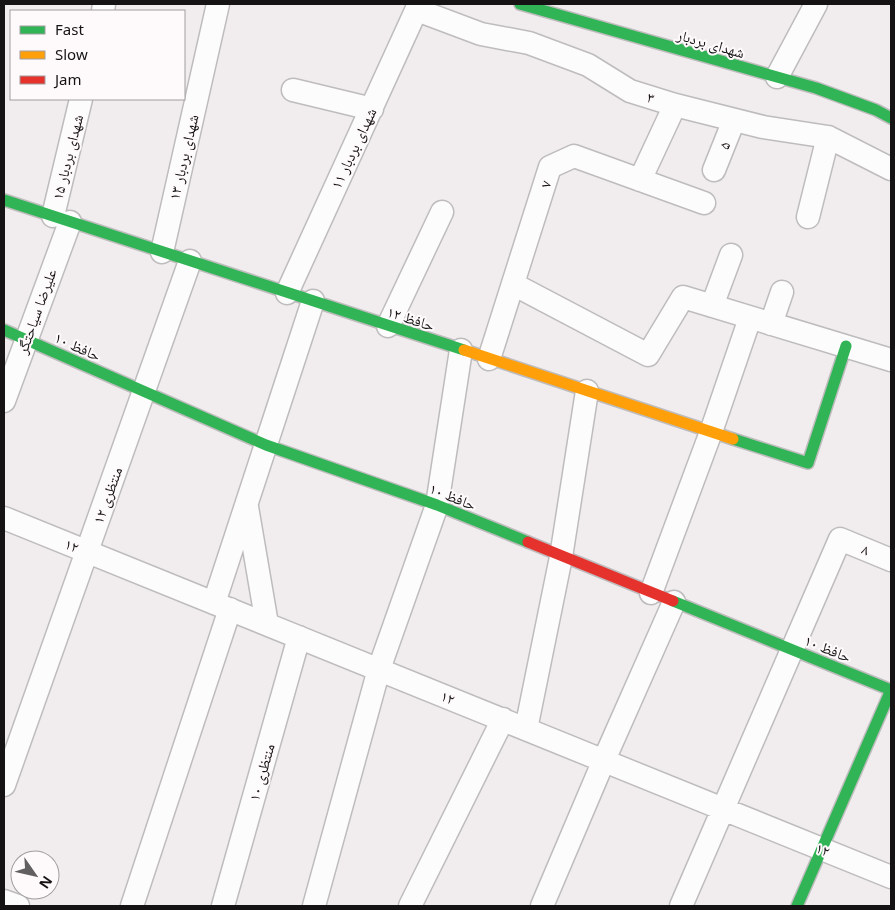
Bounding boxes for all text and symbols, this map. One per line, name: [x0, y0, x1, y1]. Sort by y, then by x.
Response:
legend: [10, 10, 185, 100]
text: Fast: [55, 19, 84, 39]
street label: شهدای بردبار: [674, 24, 747, 63]
text: Slow: [55, 44, 88, 64]
text: Jam: [53, 69, 82, 89]
street label: ۳: [645, 86, 657, 108]
street label: شهدای بردبار ۱۱: [326, 104, 381, 192]
street label: شهدای بردبار ۱۵: [47, 112, 88, 202]
street label: شهدای بردبار ۱۳: [163, 112, 204, 202]
street label: ۵: [713, 138, 735, 152]
street label: ۷: [534, 177, 556, 190]
street label: علیرضا سیاحتگر: [11, 265, 61, 357]
street label: حافظ ۱۲: [385, 301, 438, 335]
street label: حافظ ۱۰: [52, 327, 105, 365]
street label: منتظری ۱۲: [88, 464, 127, 526]
street label: حافظ ۱۰: [427, 478, 480, 515]
street label: ۱۲: [62, 533, 82, 557]
street label: ۸: [859, 538, 873, 560]
street label: حافظ ۱۰: [802, 630, 855, 667]
street label: ۱۲: [438, 685, 458, 709]
street label: منتظری ۱۰: [243, 741, 280, 803]
street label: ۱۲: [813, 837, 833, 861]
north arrow: [10, 850, 60, 900]
text: N: [35, 873, 57, 893]

